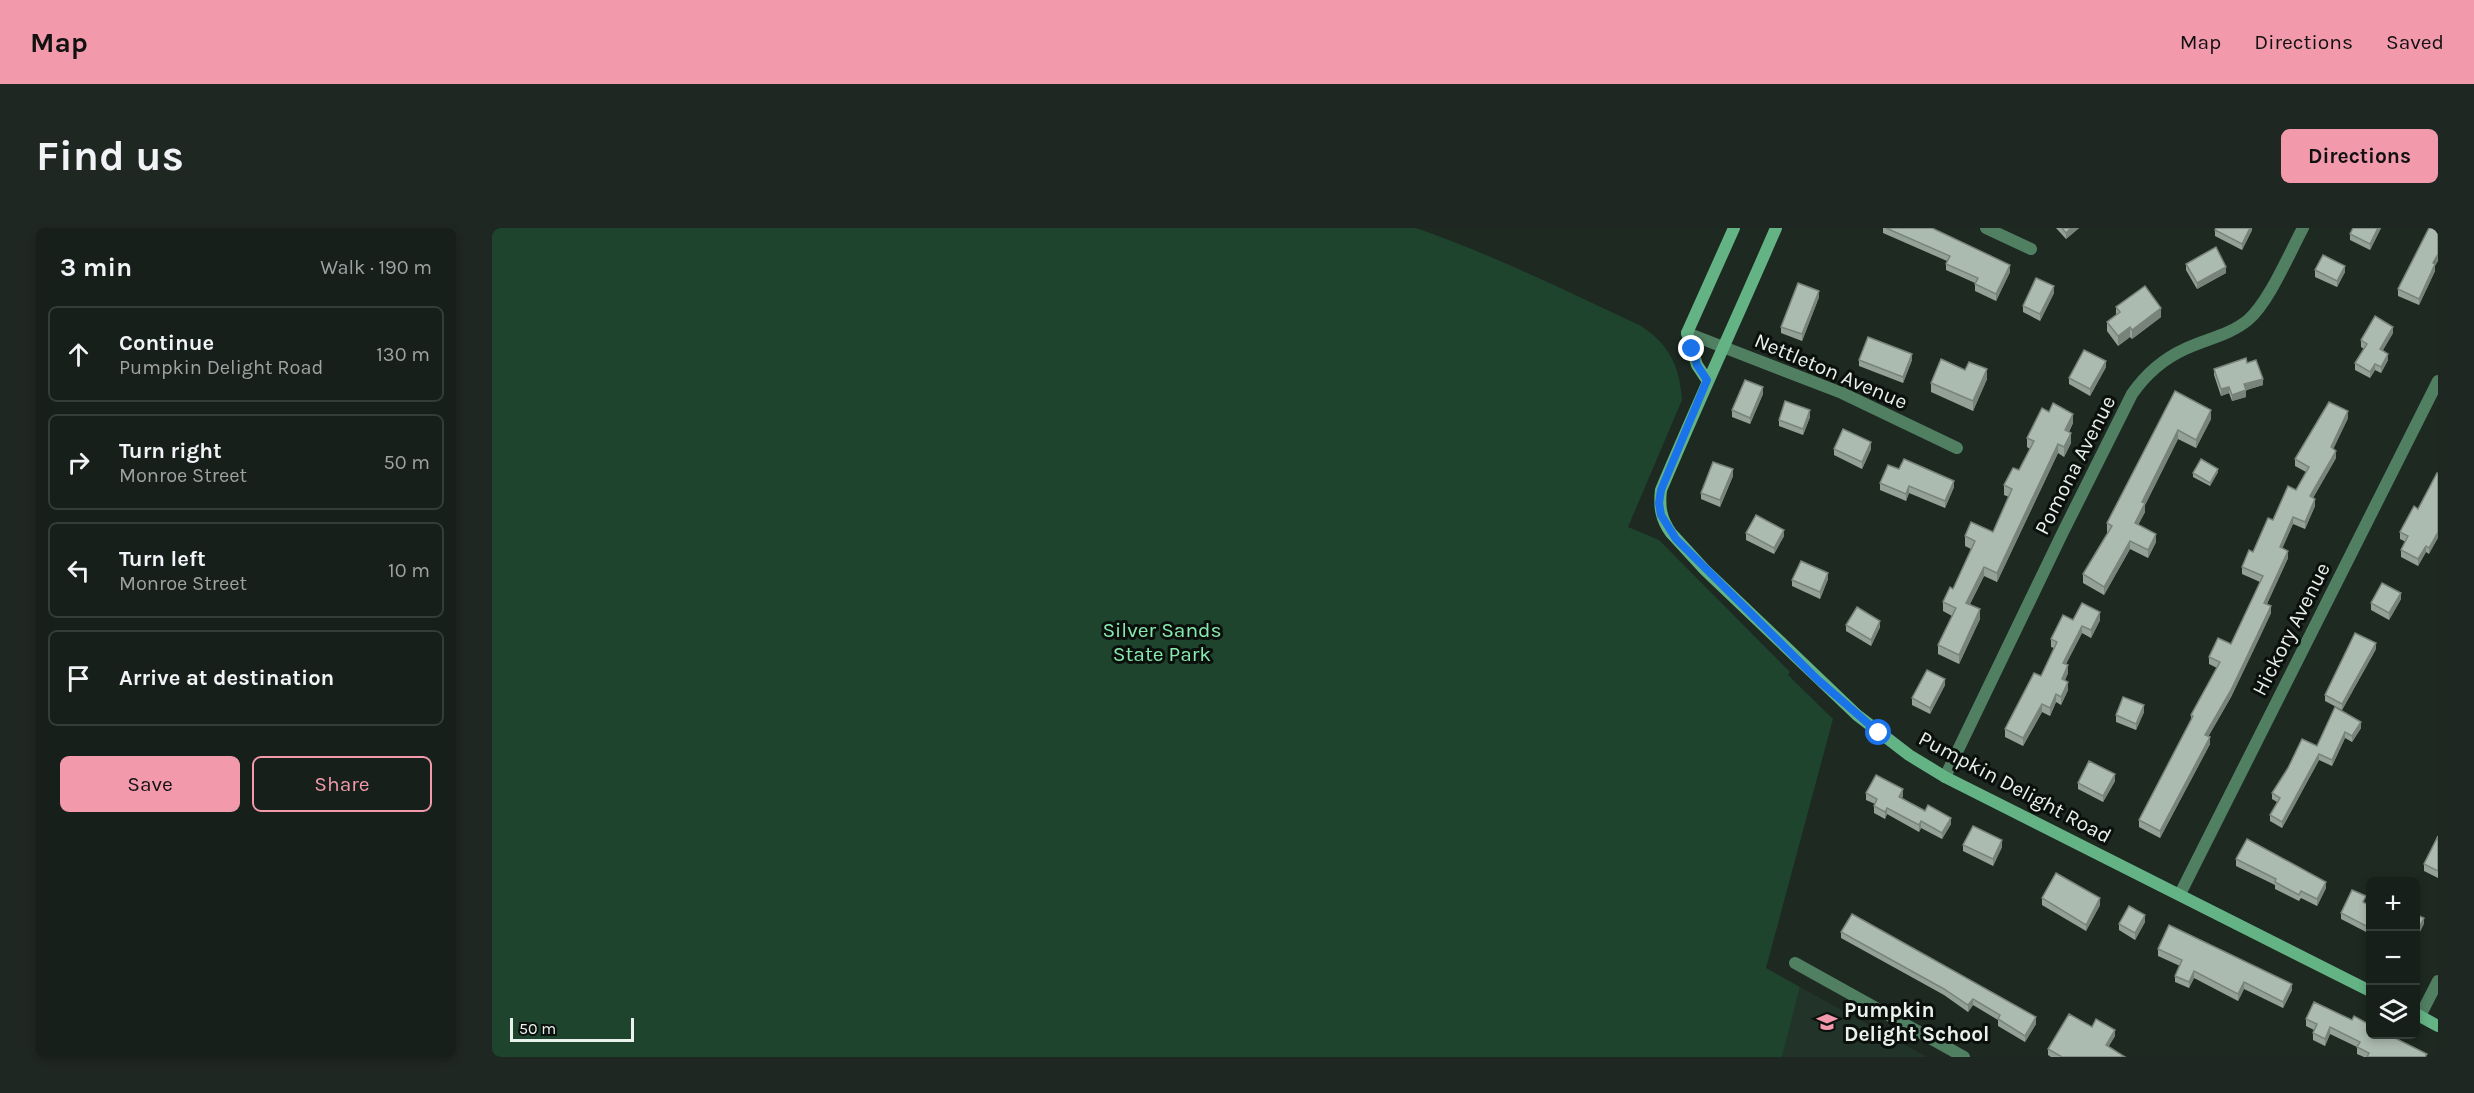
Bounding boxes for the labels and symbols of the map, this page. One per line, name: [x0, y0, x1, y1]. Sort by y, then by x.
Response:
street label: Nettleton Avenue: [1751, 328, 1911, 414]
route end: [1678, 335, 1704, 361]
street label: Pomona Avenue: [2030, 392, 2120, 538]
street label: Hickory Avenue: [2247, 559, 2335, 699]
park label: Silver Sands State Park: [1102, 618, 1222, 666]
route start: [1865, 719, 1891, 745]
street label: Pumpkin Delight Road: [1915, 726, 2115, 848]
place label: Pumpkin Delight School: [1844, 998, 1990, 1046]
school or university icon: Pumpkin Delight School: [1815, 1010, 1839, 1034]
scale bar: [510, 1015, 634, 1042]

